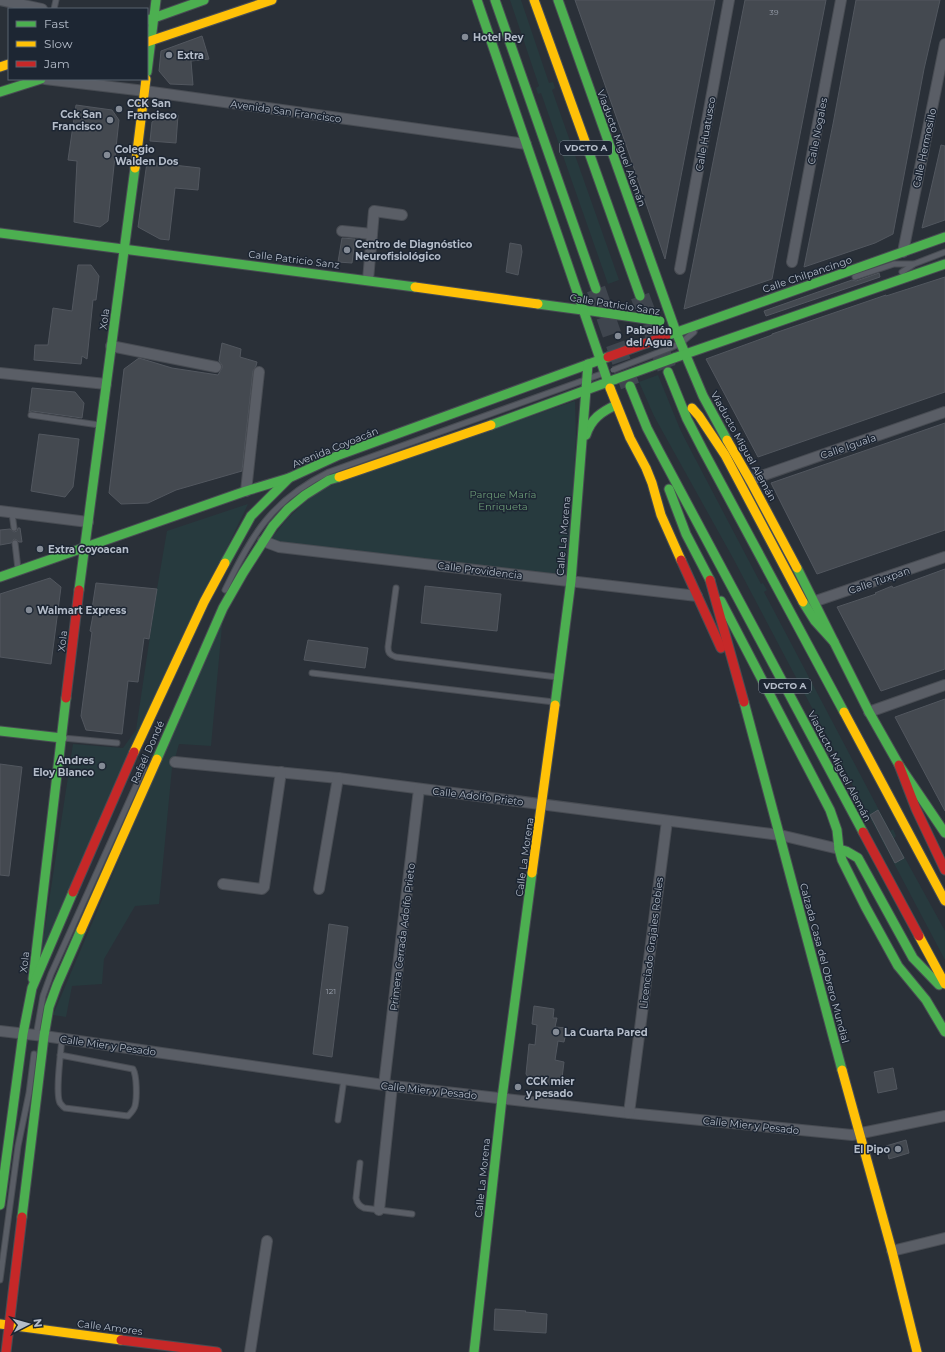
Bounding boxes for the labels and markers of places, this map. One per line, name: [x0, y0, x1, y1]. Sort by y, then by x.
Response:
place label: Hotel Rey: [473, 31, 525, 44]
marker: Hotel Rey: [460, 32, 470, 42]
place label: Extra: [177, 49, 204, 62]
marker: Extra: [164, 50, 174, 60]
place label: CCK San Francisco: [127, 97, 177, 122]
marker: CCK San Francisco: [114, 104, 124, 114]
place label: Cck San Francisco: [52, 108, 102, 133]
marker: Cck San Francisco: [105, 115, 115, 125]
place label: Colegio Walden Dos: [115, 143, 179, 168]
marker: Colegio Walden Dos: [102, 150, 112, 160]
place label: Centro de Diagnóstico Neurofisiológico: [355, 238, 473, 263]
marker: Centro de Diagnóstico Neurofisiológico: [342, 245, 352, 255]
place label: Pabellón del Agua: [626, 324, 673, 349]
marker: Pabellón del Agua: [613, 331, 623, 341]
place label: Extra Coyoacan: [48, 543, 129, 556]
marker: Extra Coyoacan: [35, 544, 45, 554]
place label: Walmart Express: [37, 604, 127, 617]
marker: Walmart Express: [24, 605, 34, 615]
place label: Andres Eloy Blanco: [33, 754, 95, 779]
marker: Andres Eloy Blanco: [97, 761, 107, 771]
place label: La Cuarta Pared: [564, 1026, 648, 1039]
marker: La Cuarta Pared: [551, 1027, 561, 1037]
place label: CCK mier y pesado: [525, 1075, 575, 1100]
marker: CCK mier y pesado: [513, 1082, 523, 1092]
place label: El Pipo: [854, 1143, 890, 1156]
marker: El Pipo: [893, 1144, 903, 1154]

